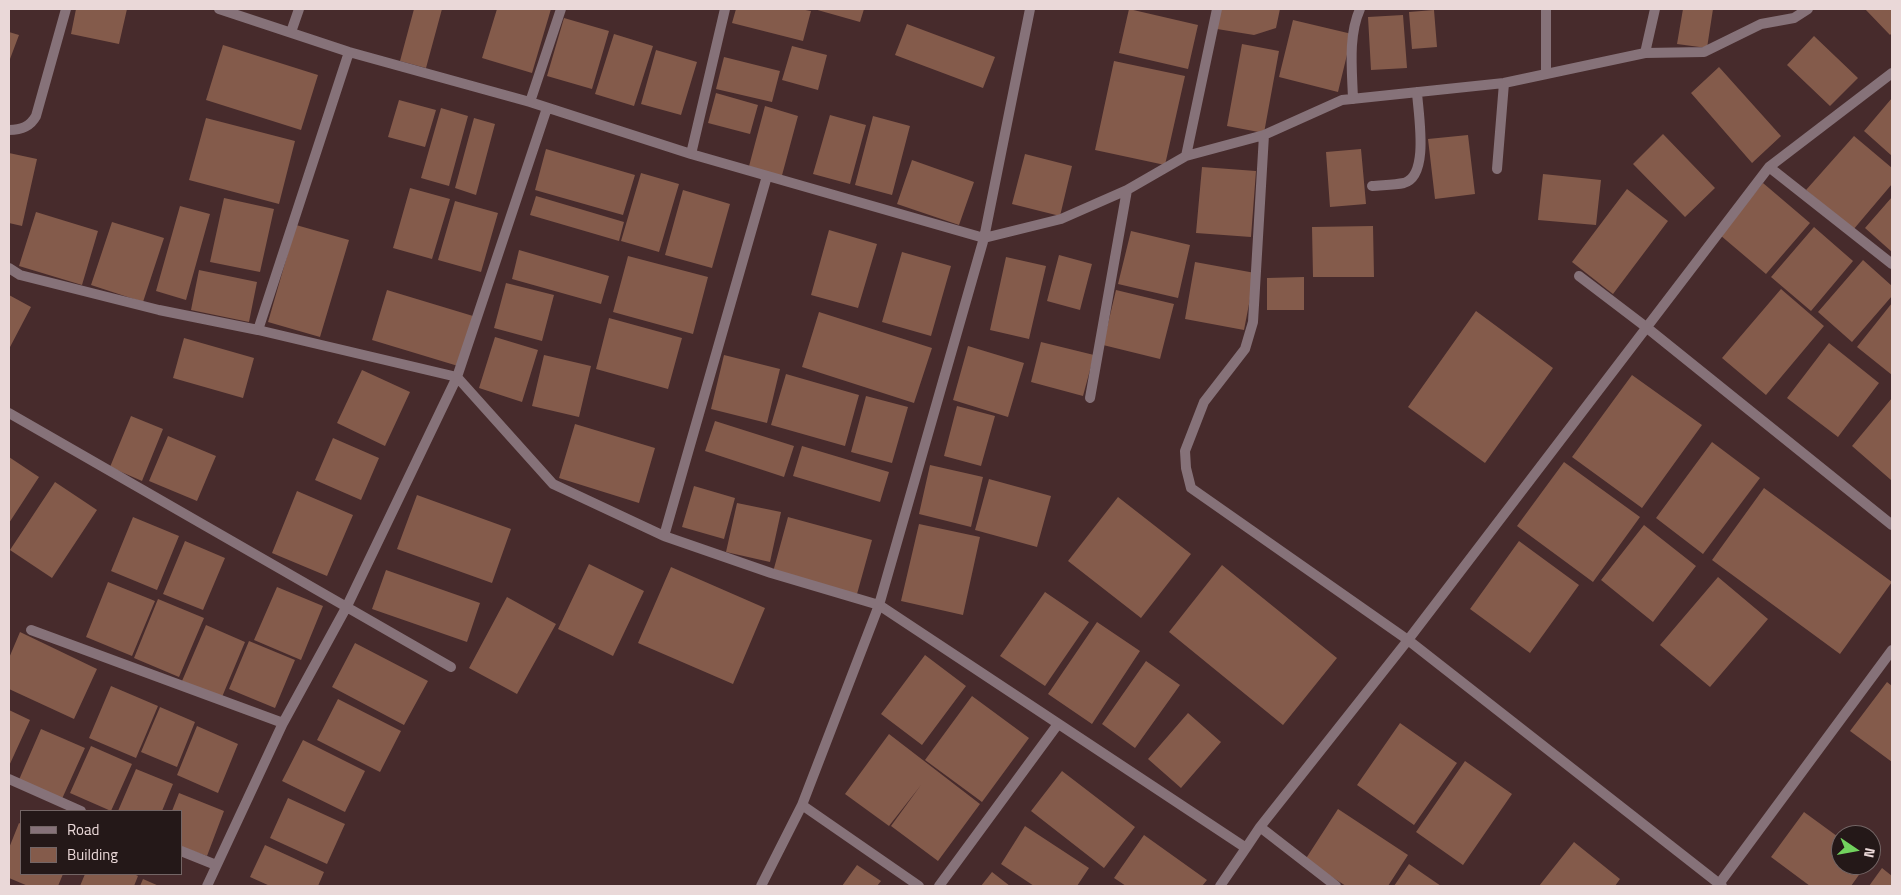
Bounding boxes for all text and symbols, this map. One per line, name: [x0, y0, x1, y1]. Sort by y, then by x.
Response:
legend: [20, 810, 182, 875]
text: Road: [67, 818, 99, 841]
north arrow: [1831, 825, 1881, 875]
text: Building: [67, 843, 118, 866]
text: N: [1859, 846, 1881, 860]

